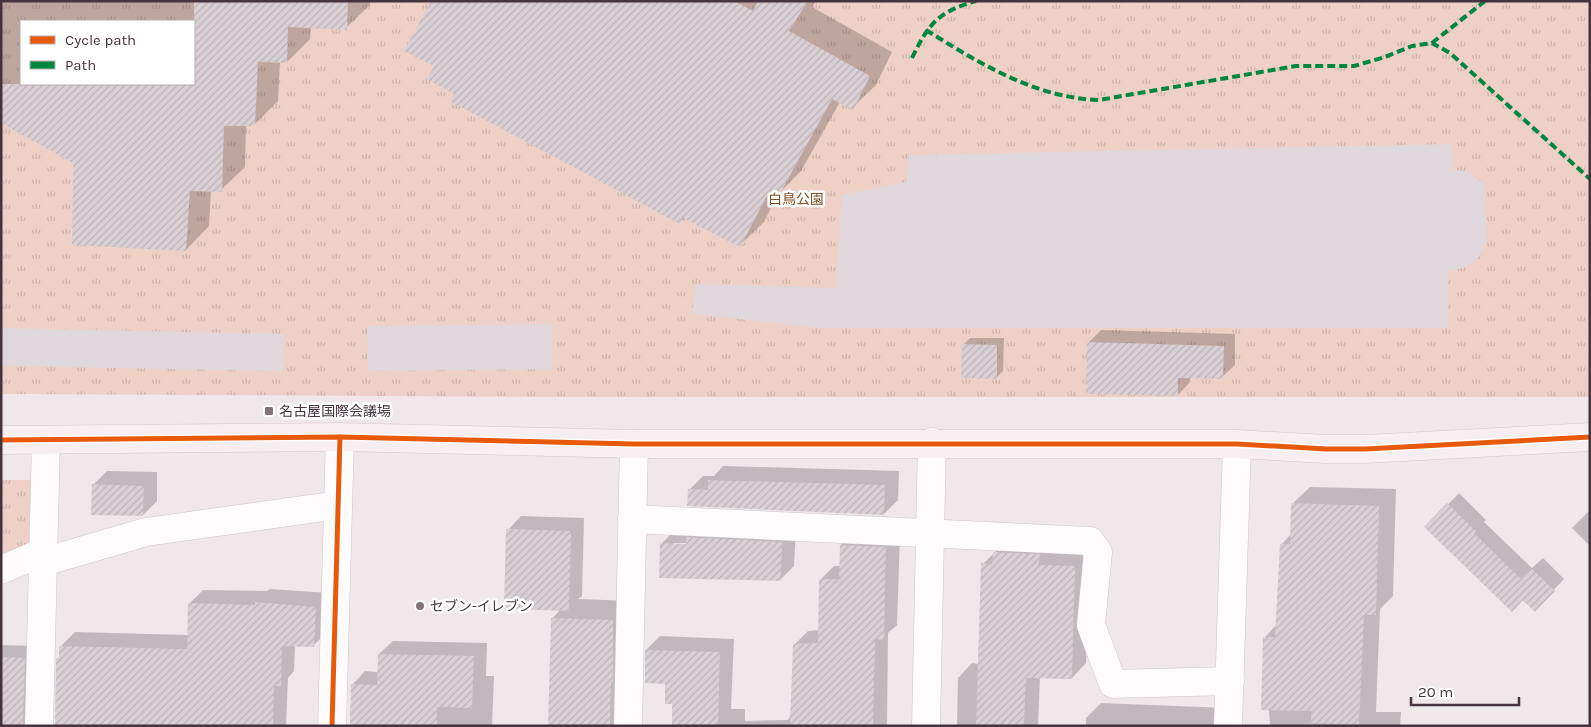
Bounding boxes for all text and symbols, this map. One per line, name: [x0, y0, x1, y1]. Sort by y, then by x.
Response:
legend: [20, 20, 195, 85]
text: Cycle path: [65, 31, 136, 49]
text: Path: [65, 56, 96, 74]
park label: 白鳥公園: [768, 191, 824, 208]
place label: 名古屋国際会議場: [279, 403, 391, 420]
marker: 名古屋国際会議場: [263, 405, 275, 417]
place label: セブン-イレブン: [430, 598, 533, 615]
marker: セブン-イレブン: [414, 600, 426, 612]
scale bar: [1411, 674, 1518, 706]
text: 20 m: [1418, 683, 1453, 701]

